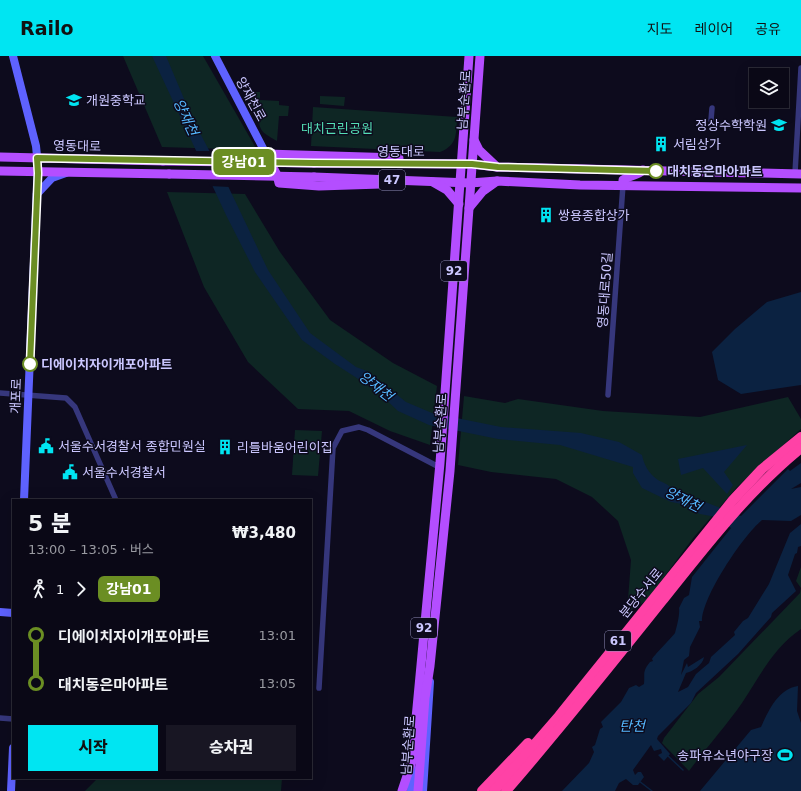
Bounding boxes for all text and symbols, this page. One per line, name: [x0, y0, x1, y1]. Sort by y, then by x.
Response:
text: Railo: [20, 17, 74, 39]
text: 지도: [647, 21, 673, 37]
text: 레이어: [695, 21, 733, 37]
text: 공유: [755, 21, 781, 37]
map controls: [749, 68, 789, 108]
button: layers: [749, 68, 789, 108]
street label: 남부순환로: [454, 70, 474, 130]
street label: 양재천로: [233, 74, 269, 124]
school or university icon: 개원중학교: [65, 91, 83, 109]
place label: 개원중학교: [86, 93, 146, 108]
water label: 양재천: [171, 96, 202, 139]
school or university icon: 정상수학학원: [770, 116, 788, 134]
place label: 정상수학학원: [695, 118, 767, 133]
park label: 대치근린공원: [301, 121, 373, 136]
building icon: 서림상가: [652, 135, 670, 153]
place label: 서림상가: [673, 137, 721, 152]
street label: 영동대로: [53, 138, 101, 154]
street label: 영동대로: [377, 144, 425, 159]
line badge: 강남01: [216, 149, 272, 175]
text: 강남01: [221, 154, 267, 170]
marker: 대치동은마아파트: [648, 163, 664, 179]
place label: 대치동은마아파트: [667, 164, 763, 179]
road number: 47: [379, 170, 405, 190]
building icon: 쌍용종합상가: [537, 206, 555, 224]
place label: 쌍용종합상가: [558, 208, 630, 223]
street label: 영동대로50길: [595, 251, 615, 329]
road number: 92: [441, 261, 467, 281]
marker: 디에이치자이개포아파트: [22, 356, 38, 372]
place label: 디에이치자이개포아파트: [41, 357, 173, 372]
water label: 양재천: [356, 368, 397, 405]
street label: 개포로: [8, 378, 24, 414]
street label: 남부순환로: [430, 393, 450, 453]
public building icon: 서울수서경찰서 종합민원실: [37, 437, 55, 455]
building icon: 리틀바움어린이집: [216, 438, 234, 456]
place label: 서울수서경찰서 종합민원실: [58, 439, 206, 454]
place label: 리틀바움어린이집: [237, 440, 333, 455]
public building icon: 서울수서경찰서: [61, 463, 79, 481]
place label: 서울수서경찰서: [82, 465, 166, 480]
water label: 양재천: [662, 483, 705, 515]
text: 5 분: [28, 511, 71, 536]
text: ₩3,480: [232, 524, 296, 542]
text: 13:00 – 13:05 · 버스: [28, 542, 154, 557]
street label: 분당수서로: [616, 565, 666, 621]
icon: walk: [28, 578, 50, 600]
icon: forward: [70, 578, 92, 600]
text: 강남01: [106, 581, 152, 597]
text: 1: [56, 582, 64, 597]
road number: 92: [411, 618, 437, 638]
text: 디에이치자이개포아파트: [58, 628, 210, 646]
text: 13:01: [259, 628, 296, 643]
road number: 61: [605, 631, 631, 651]
text: 대치동은마아파트: [58, 676, 168, 694]
text: 13:05: [259, 676, 296, 691]
street label: 남부순환로: [398, 715, 418, 775]
water label: 탄천: [619, 718, 646, 734]
button: 시작: [28, 725, 158, 771]
button: 승차권: [166, 725, 296, 771]
sports icon: 송파유소년야구장: [776, 746, 794, 764]
place label: 송파유소년야구장: [677, 748, 773, 763]

